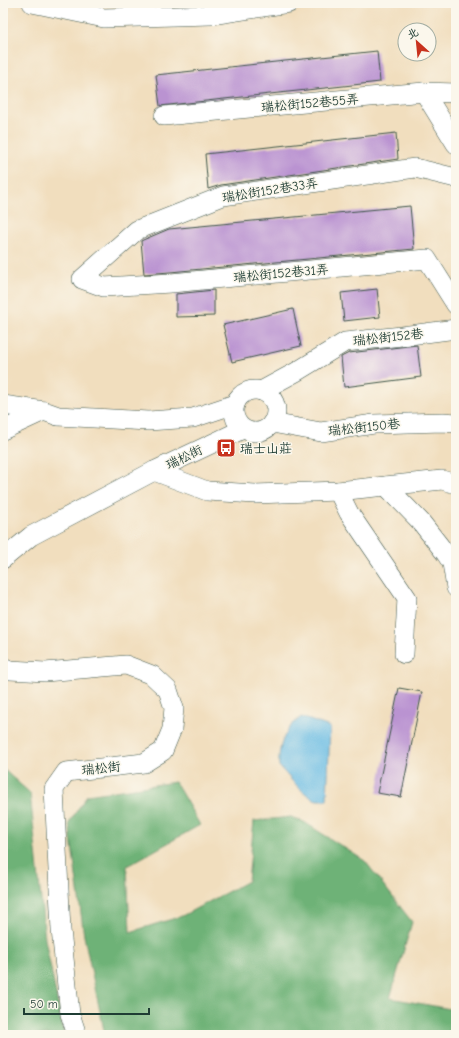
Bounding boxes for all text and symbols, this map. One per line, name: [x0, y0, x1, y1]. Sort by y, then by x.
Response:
north arrow: [397, 22, 437, 62]
text: 北: [405, 25, 421, 42]
street label: 瑞松街152巷55弄: [260, 91, 360, 115]
street label: 瑞松街152巷33弄: [221, 175, 319, 205]
street label: 瑞松街152巷31弄: [233, 261, 329, 285]
street label: 瑞松街152巷: [352, 326, 424, 348]
street label: 瑞松街150巷: [327, 416, 401, 438]
bus stop icon: 瑞士山莊: [215, 437, 237, 459]
place label: 瑞士山莊: [240, 441, 292, 456]
street label: 瑞松街: [163, 442, 205, 472]
street label: 瑞松街: [81, 759, 121, 777]
scale bar: [24, 990, 149, 1016]
text: 50 m: [30, 997, 58, 1011]

